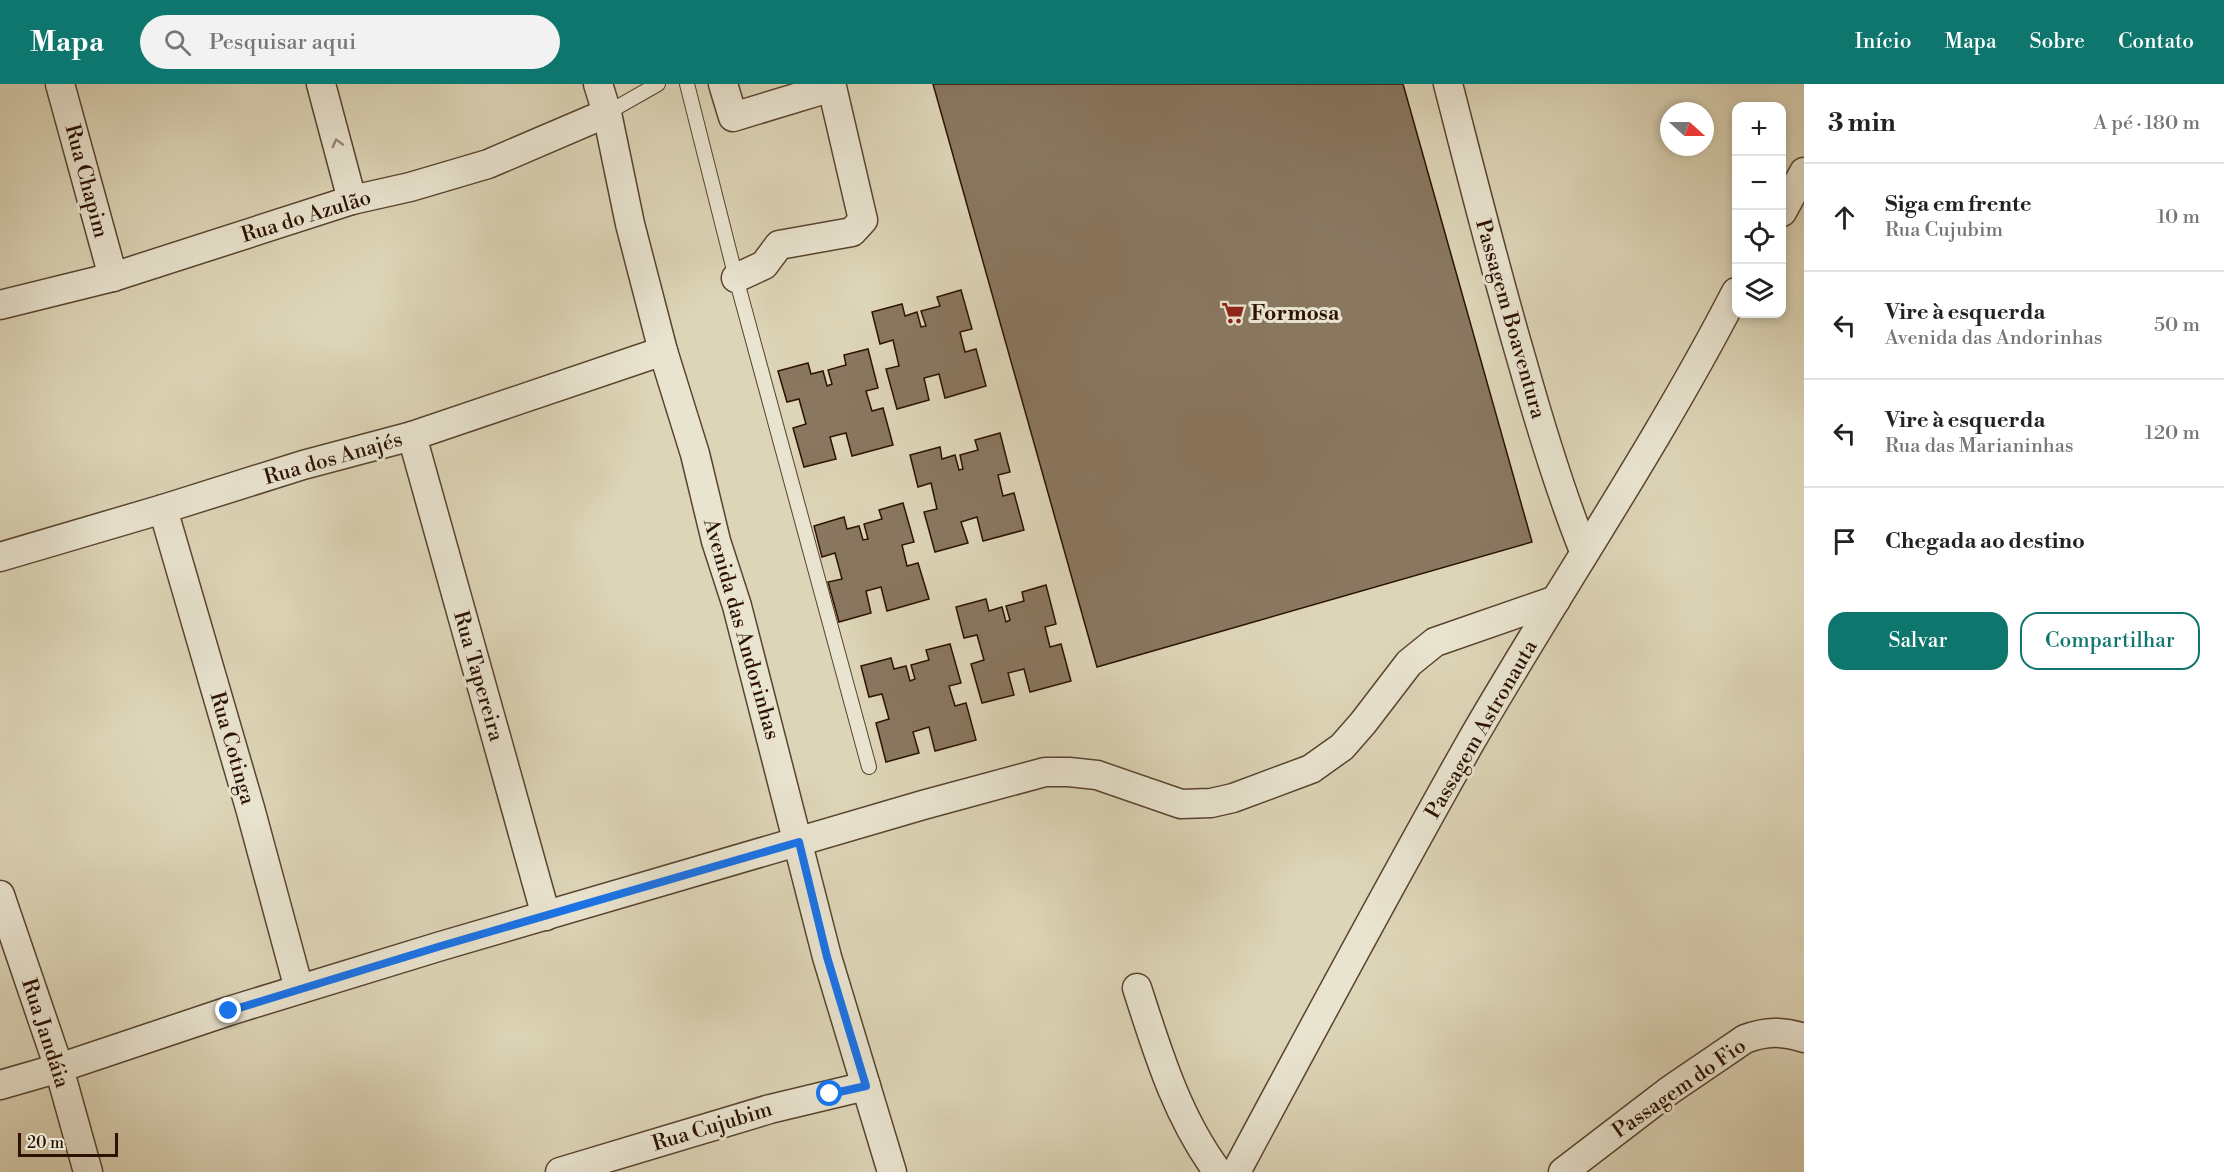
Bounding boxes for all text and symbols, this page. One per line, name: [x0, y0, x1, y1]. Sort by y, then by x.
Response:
search box: [140, 15, 560, 69]
text: Mapa: [30, 25, 104, 60]
icon: search: [161, 26, 194, 59]
text: Pesquisar aqui: [209, 29, 356, 56]
text: Início: [1855, 29, 1912, 55]
text: Mapa: [1945, 29, 1997, 55]
text: Sobre: [2030, 29, 2085, 55]
text: Contato: [2118, 29, 2194, 55]
north arrow: [1660, 102, 1714, 156]
map controls: [1732, 102, 1786, 318]
button: +: [1732, 102, 1786, 156]
text: 3 min: [1828, 107, 1896, 139]
text: A pé · 180 m: [2094, 111, 2200, 136]
street label: Rua Chapim: [58, 122, 114, 241]
one-way arrow: [332, 139, 344, 149]
button: −: [1732, 156, 1786, 210]
street label: Rua do Azulão: [238, 185, 374, 249]
text: Siga em frente: [1885, 191, 2032, 218]
icon: ahead: [1828, 201, 1861, 234]
text: 10 m: [2157, 205, 2200, 230]
button: locate: [1732, 210, 1786, 264]
street label: Passagem Boaventura: [1469, 217, 1551, 422]
text: Rua Cujubim: [1885, 218, 2003, 243]
button: layers: [1732, 264, 1786, 318]
text: Vire à esquerda: [1885, 299, 2045, 326]
supermarket icon: Formosa: [1220, 300, 1246, 326]
place label: Formosa: [1251, 301, 1340, 327]
icon: left: [1828, 309, 1861, 342]
text: 50 m: [2154, 313, 2200, 338]
text: Avenida das Andorinhas: [1885, 326, 2103, 351]
text: Vire à esquerda: [1885, 407, 2045, 434]
icon: left: [1828, 417, 1861, 450]
text: 120 m: [2145, 421, 2200, 446]
street label: Rua dos Anajés: [261, 427, 405, 491]
text: Rua das Marianinhas: [1885, 434, 2074, 459]
street label: Avenida das Andorinhas: [697, 515, 785, 743]
icon: arrive: [1828, 525, 1861, 558]
text: Chegada ao destino: [1885, 528, 2085, 555]
street label: Rua Tapereira: [447, 608, 509, 745]
button: Salvar: [1828, 612, 2008, 670]
button: Compartilhar: [2020, 612, 2200, 670]
street label: Passagem Astronauta: [1420, 635, 1544, 824]
street label: Rua Cotinga: [204, 689, 261, 808]
street label: Rua Jandáia: [15, 975, 75, 1092]
route end: [215, 997, 241, 1023]
street label: Passagem do Fio: [1608, 1033, 1751, 1145]
route start: [816, 1080, 842, 1106]
street label: Rua Cujubim: [649, 1096, 775, 1158]
scale bar: [18, 1130, 118, 1158]
text: 20 m: [27, 1133, 64, 1153]

